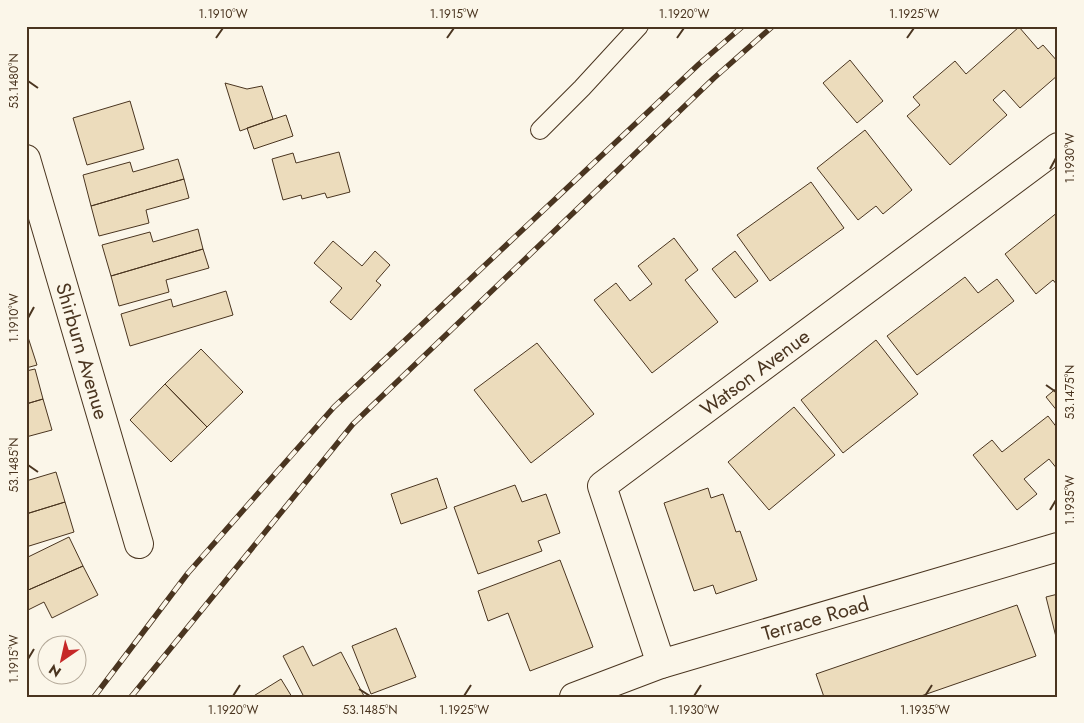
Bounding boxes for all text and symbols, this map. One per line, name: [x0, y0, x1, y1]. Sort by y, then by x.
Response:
text: 1.1910°W: [198, 5, 248, 23]
text: 1.1915°W: [430, 5, 478, 23]
text: 1.1920°W: [659, 5, 709, 23]
text: 1.1925°W: [889, 5, 939, 23]
text: 53.1480°N: [5, 53, 23, 109]
text: 1.1930°W: [1061, 133, 1079, 183]
street label: Shirburn Avenue: [48, 279, 116, 423]
text: 1.1910°W: [5, 293, 23, 343]
street label: Watson Avenue: [694, 322, 816, 423]
text: 53.1475°N: [1061, 365, 1079, 419]
text: 53.1485°N: [5, 437, 23, 493]
text: 1.1935°W: [1061, 475, 1079, 525]
street label: Terrace Road: [759, 590, 872, 648]
text: 1.1915°W: [5, 635, 23, 683]
north arrow: [38, 636, 88, 686]
text: N: [45, 659, 65, 682]
text: 1.1920°W: [208, 701, 258, 719]
text: 53.1485°N: [342, 701, 398, 719]
text: 1.1925°W: [439, 701, 489, 719]
text: 1.1930°W: [669, 701, 719, 719]
text: 1.1935°W: [900, 701, 950, 719]

